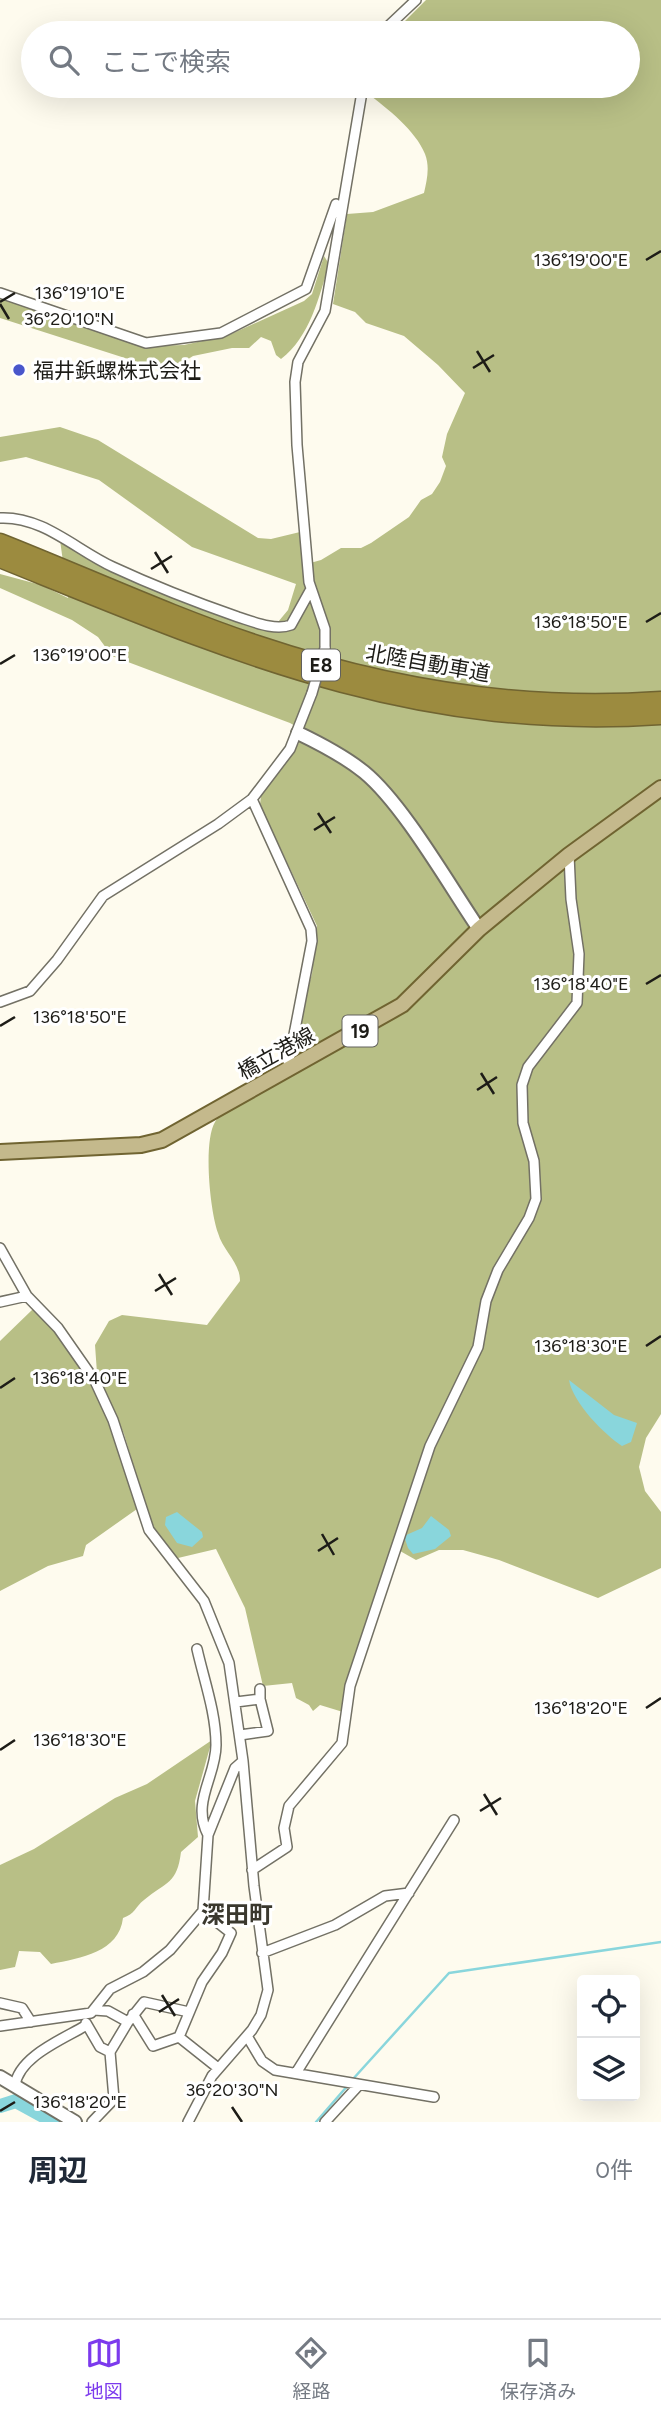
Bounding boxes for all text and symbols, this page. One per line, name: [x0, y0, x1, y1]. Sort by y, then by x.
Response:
search box: [21, 21, 640, 98]
icon: search: [45, 41, 83, 79]
text: ここで検索: [101, 46, 231, 78]
text: 136°19'00"E: [534, 249, 628, 271]
text: 136°19'10"E: [35, 282, 125, 304]
text: 36°20'10"N: [24, 308, 114, 330]
place label: 福井鋲螺株式会社: [33, 358, 201, 383]
marker: 福井鋲螺株式会社: [11, 362, 27, 378]
text: 136°18'50"E: [534, 611, 628, 633]
street label: 北陸自動車道: [364, 640, 492, 686]
text: 136°19'00"E: [33, 644, 127, 666]
road number: E8: [302, 650, 340, 680]
text: 136°18'40"E: [533, 973, 629, 995]
text: 136°18'50"E: [33, 1006, 127, 1028]
road number: 19: [342, 1015, 378, 1046]
street label: 橋立港線: [233, 1022, 319, 1084]
text: 136°18'30"E: [534, 1335, 628, 1357]
text: 136°18'40"E: [32, 1367, 128, 1389]
text: 136°18'20"E: [534, 1697, 628, 1719]
text: 136°18'30"E: [33, 1729, 127, 1751]
district label: 深田町: [201, 1900, 273, 1929]
map controls: [577, 1975, 640, 2101]
button: locate: [577, 1975, 640, 2038]
button: layers: [577, 2038, 640, 2101]
text: 36°20'30"N: [186, 2079, 278, 2101]
text: 136°18'20"E: [33, 2091, 127, 2113]
text: 周辺: [28, 2152, 88, 2189]
text: 0件: [595, 2156, 633, 2184]
tab: 地図: [85, 2334, 123, 2403]
tab: 経路: [292, 2334, 330, 2403]
tab: 保存済み: [500, 2334, 576, 2403]

